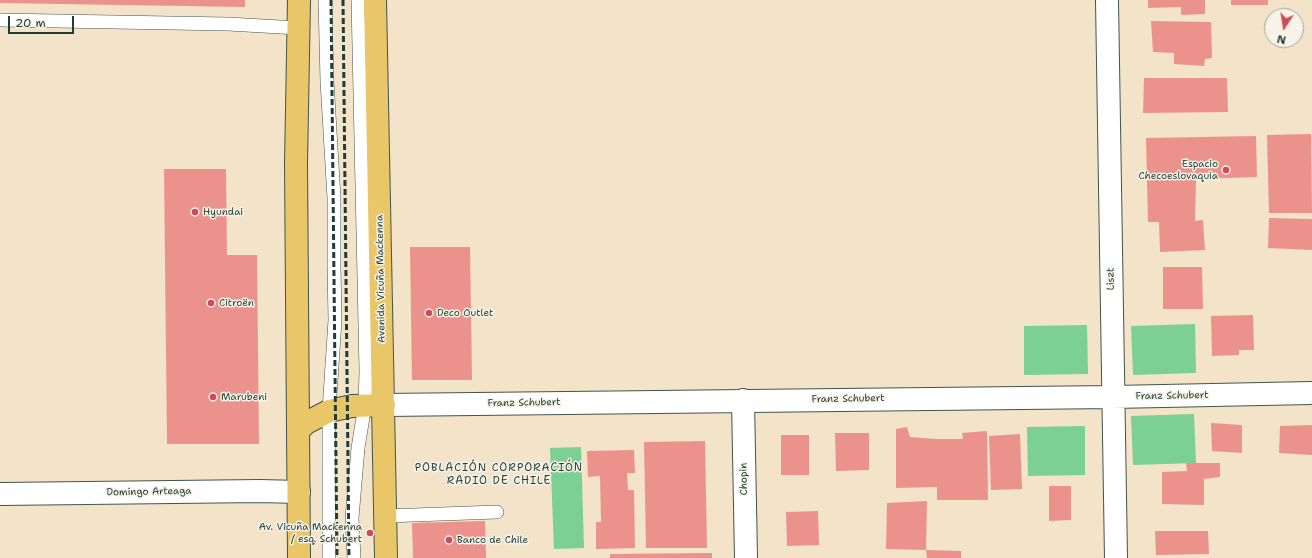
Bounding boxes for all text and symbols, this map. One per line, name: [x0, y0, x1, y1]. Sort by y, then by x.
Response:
scale bar: [10, 8, 76, 34]
north arrow: [1264, 8, 1304, 48]
text: 20 m: [15, 15, 46, 31]
text: N: [1276, 31, 1287, 47]
place label: Espacio Checoeslovaquia: [1139, 158, 1218, 182]
marker: Espacio Checoeslovaquia: [1221, 165, 1231, 175]
place label: Hyundai: [203, 206, 243, 218]
marker: Hyundai: [190, 207, 200, 217]
street label: Avenida Vicuña Mackenna: [374, 215, 388, 343]
street label: Liszt: [1105, 268, 1117, 290]
place label: Citroën: [219, 297, 254, 309]
marker: Citroën: [206, 298, 216, 308]
place label: Deco Outlet: [437, 307, 493, 319]
marker: Deco Outlet: [424, 308, 434, 318]
street label: Franz Schubert: [1135, 389, 1209, 403]
place label: Marubeni: [221, 391, 267, 403]
marker: Marubeni: [208, 392, 218, 402]
street label: Franz Schubert: [811, 392, 885, 406]
street label: Franz Schubert: [487, 396, 561, 410]
district label: POBLACIÓN CORPORACIÓN RADIO DE CHILE: [415, 461, 583, 487]
street label: Chopin: [738, 463, 750, 495]
street label: Domingo Arteaga: [106, 485, 192, 499]
place label: Av. Vicuña Mackenna / esq. Schubert: [259, 521, 362, 544]
marker: Av. Vicuña Mackenna / esq. Schubert: [365, 528, 375, 538]
place label: Banco de Chile: [457, 534, 528, 546]
marker: Banco de Chile: [444, 535, 454, 545]

